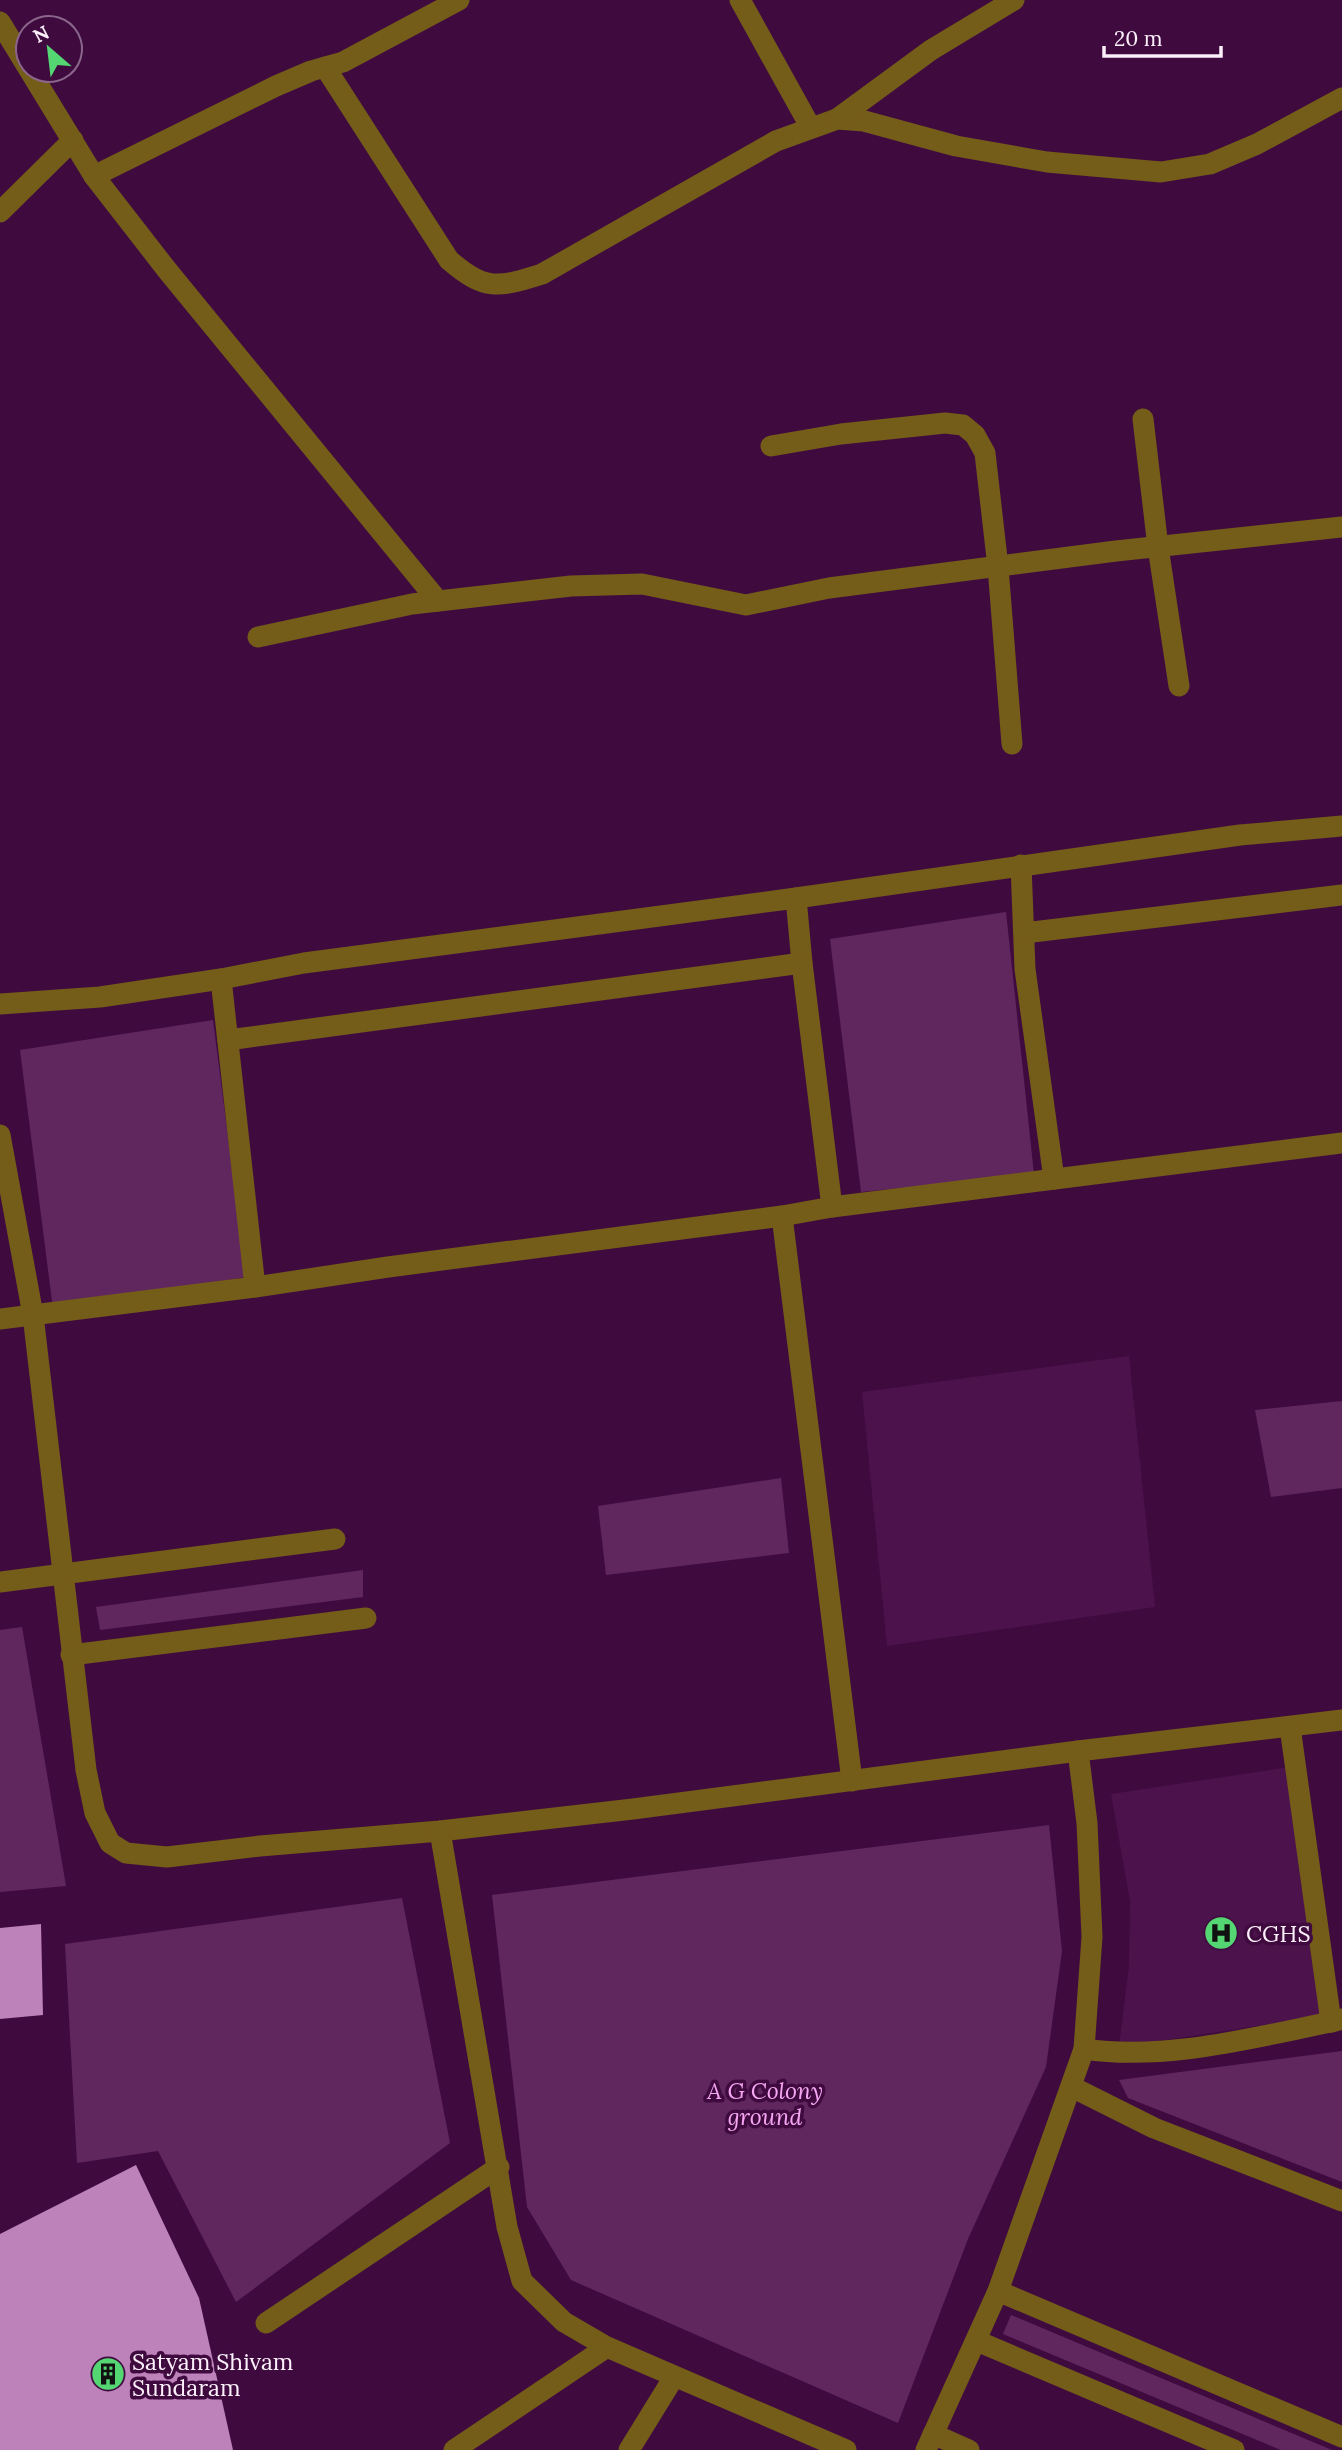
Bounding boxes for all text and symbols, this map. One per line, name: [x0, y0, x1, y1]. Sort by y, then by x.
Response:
north arrow: [14, 14, 84, 84]
scale bar: [1104, 14, 1221, 58]
text: N: [29, 20, 53, 48]
text: 20 m: [1114, 25, 1163, 52]
hospital icon: CGHS: [1202, 1914, 1240, 1952]
place label: CGHS: [1246, 1919, 1311, 1948]
park label: A G Colony ground: [706, 2076, 823, 2131]
place label: Satyam Shivam Sundaram: [132, 2347, 293, 2402]
building icon: Satyam Shivam Sundaram: [89, 2355, 127, 2393]

